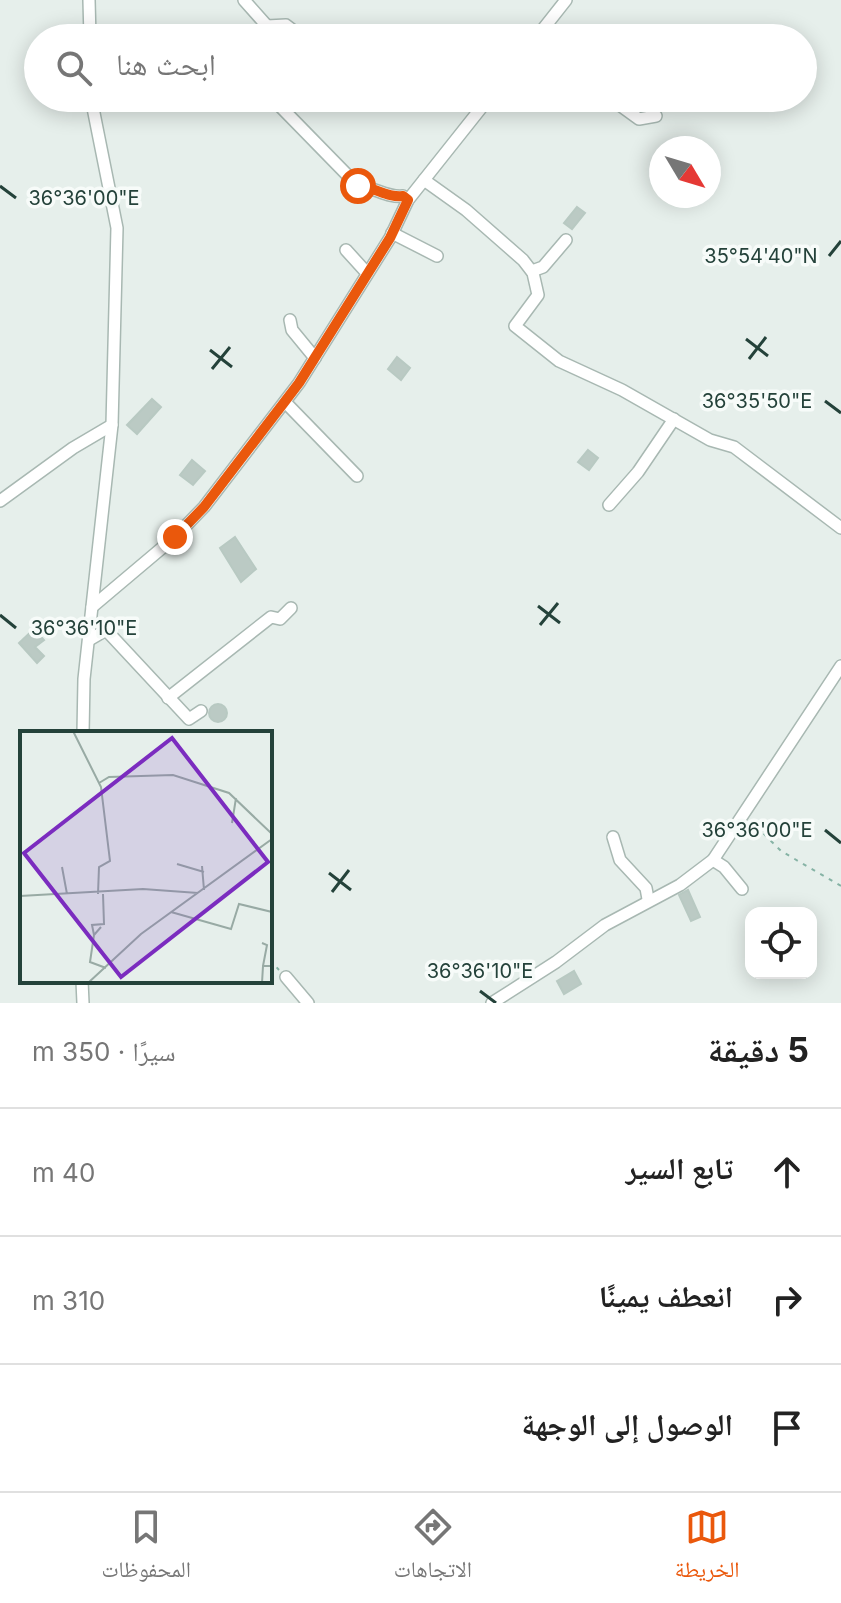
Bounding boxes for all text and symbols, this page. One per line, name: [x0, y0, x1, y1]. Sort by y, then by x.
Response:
search box: [24, 24, 817, 112]
icon: search: [52, 46, 96, 90]
text: ابحث هنا: [116, 46, 216, 82]
north arrow: [649, 136, 721, 208]
route start: [340, 168, 376, 204]
text: 36°36'00"E: [28, 186, 140, 210]
text: 35°54'40"N: [704, 244, 818, 268]
text: 36°35'50"E: [702, 389, 812, 413]
route end: [157, 519, 193, 555]
text: 36°36'10"E: [31, 616, 137, 640]
inset map: [20, 731, 272, 983]
text: 36°36'00"E: [701, 818, 813, 842]
map controls: [745, 907, 817, 979]
button: locate: [745, 907, 817, 979]
text: 36°36'10"E: [427, 959, 533, 983]
text: 5 دقيقة: [708, 1029, 809, 1070]
text: سيرًا · 350 m: [32, 1036, 176, 1067]
text: تابع السير: [626, 1150, 733, 1186]
icon: ahead: [765, 1150, 809, 1194]
text: 40 m: [32, 1157, 95, 1188]
text: انعطف يمينًا: [599, 1278, 733, 1314]
icon: right: [765, 1278, 809, 1322]
text: 310 m: [32, 1285, 105, 1316]
text: الوصول إلى الوجهة: [522, 1406, 733, 1442]
icon: arrive: [765, 1406, 809, 1450]
tab: المحفوظات: [101, 1505, 191, 1591]
tab: الاتجاهات: [394, 1505, 472, 1591]
tab: الخريطة: [675, 1505, 740, 1591]

